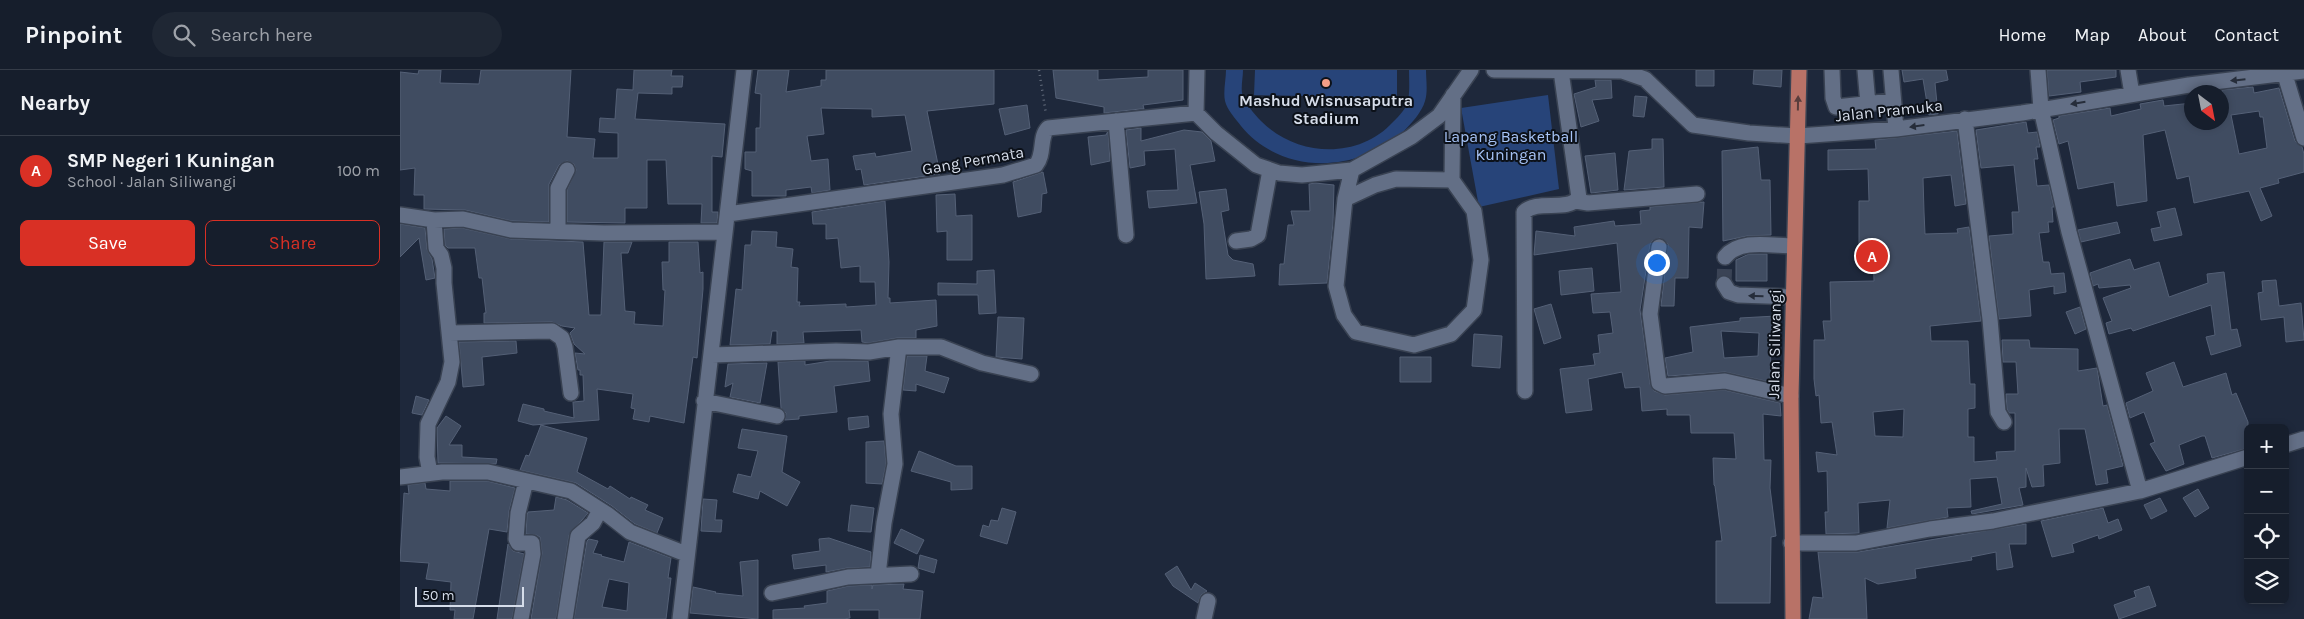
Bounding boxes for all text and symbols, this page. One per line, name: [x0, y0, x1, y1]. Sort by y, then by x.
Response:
search box: [152, 12, 502, 57]
text: Pinpoint: [25, 21, 122, 49]
icon: search: [170, 21, 198, 49]
text: Search here: [210, 24, 312, 46]
text: Home: [1998, 24, 2046, 46]
text: Map: [2074, 24, 2110, 46]
text: About: [2138, 24, 2187, 46]
text: Contact: [2215, 24, 2279, 46]
one-way arrow: [2230, 76, 2246, 84]
marker: Mashud Wisnusaputra Stadium: [1320, 77, 1332, 89]
north arrow: [2184, 85, 2229, 130]
text: Nearby: [20, 91, 90, 115]
place label: Mashud Wisnusaputra Stadium: [1239, 91, 1413, 128]
one-way arrow: [1794, 95, 1802, 111]
street label: Jalan Pramuka: [1834, 95, 1944, 126]
one-way arrow: [2069, 99, 2085, 107]
one-way arrow: [1908, 122, 1924, 130]
park label: Lapang Basketball Kuningan: [1444, 127, 1578, 164]
street label: Gang Permata: [921, 142, 1025, 179]
text: SMP Negeri 1 Kuningan: [67, 150, 275, 172]
text: A: [31, 161, 41, 180]
text: 100 m: [337, 161, 380, 180]
text: School · Jalan Siliwangi: [67, 172, 237, 191]
button: Save: [20, 220, 195, 266]
button: Share: [205, 220, 380, 266]
pin: A: [1856, 237, 1888, 275]
your location: [1644, 250, 1670, 276]
street label: Jalan Siliwangi: [1764, 289, 1785, 399]
one-way arrow: [1747, 292, 1763, 300]
map controls: [2244, 424, 2289, 604]
button: +: [2244, 424, 2289, 469]
button: −: [2244, 469, 2289, 514]
button: locate: [2244, 514, 2289, 559]
button: layers: [2244, 559, 2289, 604]
scale bar: [415, 584, 524, 607]
text: 50 m: [422, 587, 455, 604]

